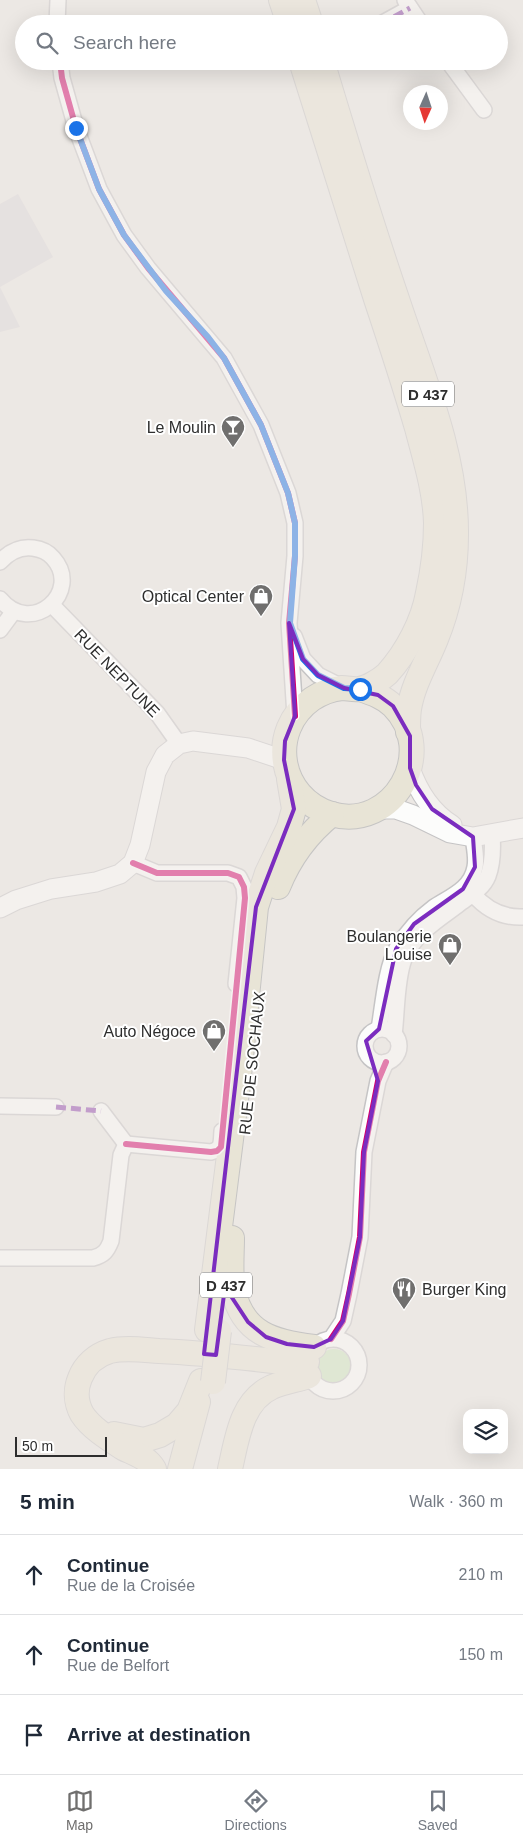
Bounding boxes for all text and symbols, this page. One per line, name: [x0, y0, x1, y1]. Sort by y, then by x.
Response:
search box: [15, 15, 508, 70]
icon: search: [33, 29, 61, 57]
text: Search here: [73, 32, 177, 53]
north arrow: [403, 85, 448, 130]
route end: [65, 117, 88, 140]
road number: D 437: [402, 382, 454, 406]
bar icon: Le Moulin: [220, 414, 246, 448]
place label: Le Moulin: [147, 419, 216, 436]
shop icon: Optical Center: [248, 583, 274, 617]
place label: Optical Center: [142, 588, 245, 605]
street label: RUE NEPTUNE: [71, 626, 163, 720]
route start: [349, 678, 372, 701]
place label: Boulangerie Louise: [347, 928, 432, 963]
shop icon: Boulangerie Louise: [437, 932, 463, 966]
street label: RUE DE SOCHAUX: [236, 990, 268, 1136]
shop icon: Auto Négoce: [201, 1018, 227, 1052]
place label: Auto Négoce: [103, 1023, 196, 1040]
road number: D 437: [200, 1272, 252, 1298]
restaurant icon: Burger King: [391, 1276, 417, 1310]
place label: Burger King: [422, 1281, 507, 1298]
map controls: [463, 1409, 508, 1454]
button: layers: [463, 1409, 508, 1454]
scale bar: [15, 1434, 108, 1457]
text: 50 m: [22, 1438, 53, 1454]
text: 5 min: [20, 1490, 75, 1513]
text: Walk · 360 m: [409, 1493, 503, 1510]
text: Continue: [67, 1555, 149, 1576]
icon: ahead: [20, 1561, 48, 1589]
text: 210 m: [459, 1566, 503, 1583]
text: Rue de la Croisée: [67, 1577, 195, 1594]
text: Continue: [67, 1635, 149, 1656]
icon: ahead: [20, 1641, 48, 1669]
text: 150 m: [459, 1646, 503, 1663]
text: Rue de Belfort: [67, 1657, 169, 1674]
icon: arrive: [20, 1721, 48, 1749]
text: Arrive at destination: [67, 1724, 251, 1745]
tab: Map: [66, 1787, 94, 1833]
tab: Directions: [225, 1787, 287, 1833]
tab: Saved: [418, 1787, 457, 1833]

